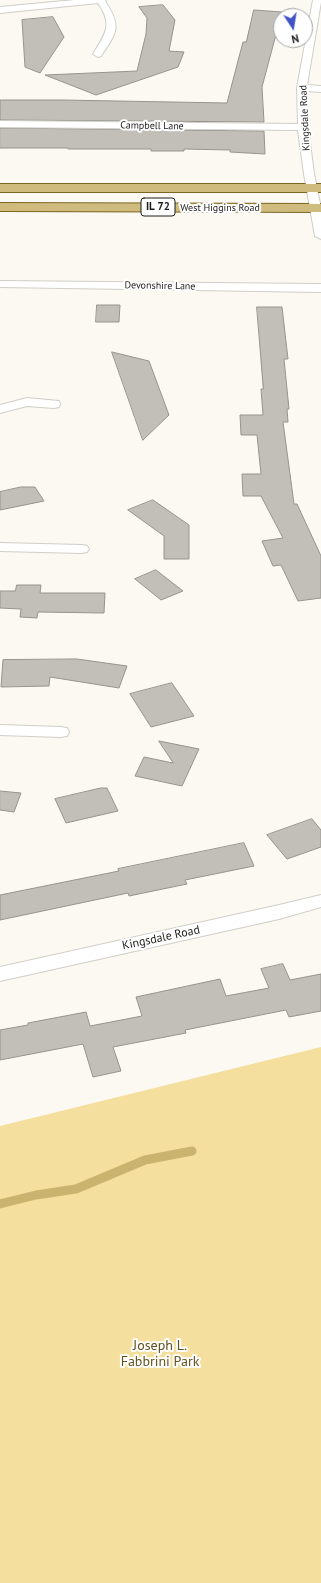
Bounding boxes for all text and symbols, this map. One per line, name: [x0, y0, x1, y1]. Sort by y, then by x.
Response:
north arrow: [273, 8, 313, 48]
text: N: [290, 31, 300, 46]
street label: Kingsdale Road: [297, 85, 313, 151]
street label: Campbell Lane: [120, 119, 184, 133]
road number: IL 72: [141, 198, 175, 216]
street label: West Higgins Road: [180, 202, 260, 214]
street label: Devonshire Lane: [124, 279, 196, 293]
street label: Kingsdale Road: [121, 923, 201, 953]
park label: Joseph L. Fabbrini Park: [121, 1338, 199, 1370]

